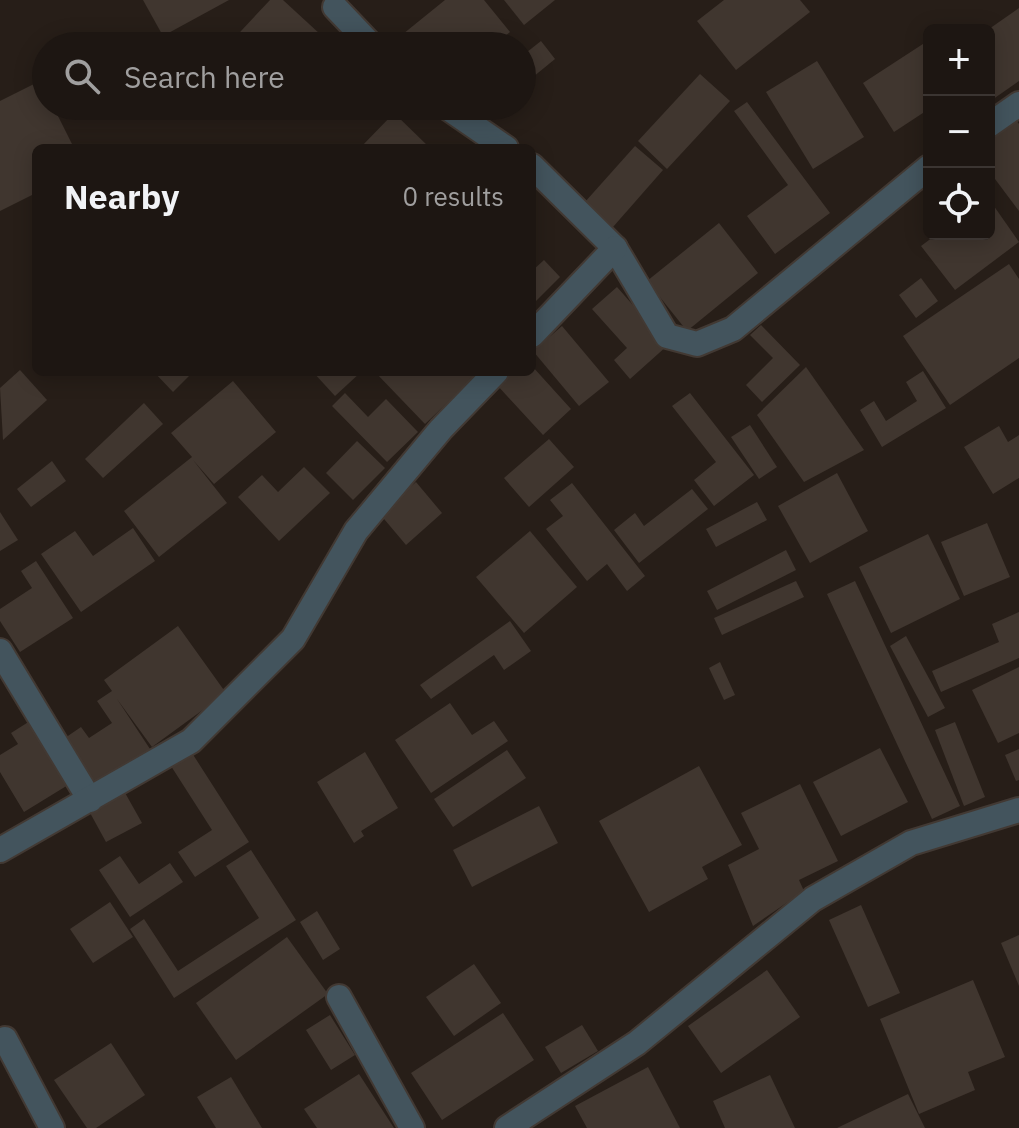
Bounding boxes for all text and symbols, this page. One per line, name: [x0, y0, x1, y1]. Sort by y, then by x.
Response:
map controls: [923, 24, 995, 240]
button: +: [923, 24, 995, 96]
search box: [32, 32, 536, 120]
icon: search: [60, 54, 104, 98]
text: Search here: [124, 57, 285, 96]
button: −: [923, 96, 995, 168]
button: locate: [923, 168, 995, 240]
text: Nearby: [64, 174, 179, 218]
text: 0 results: [402, 179, 504, 213]

